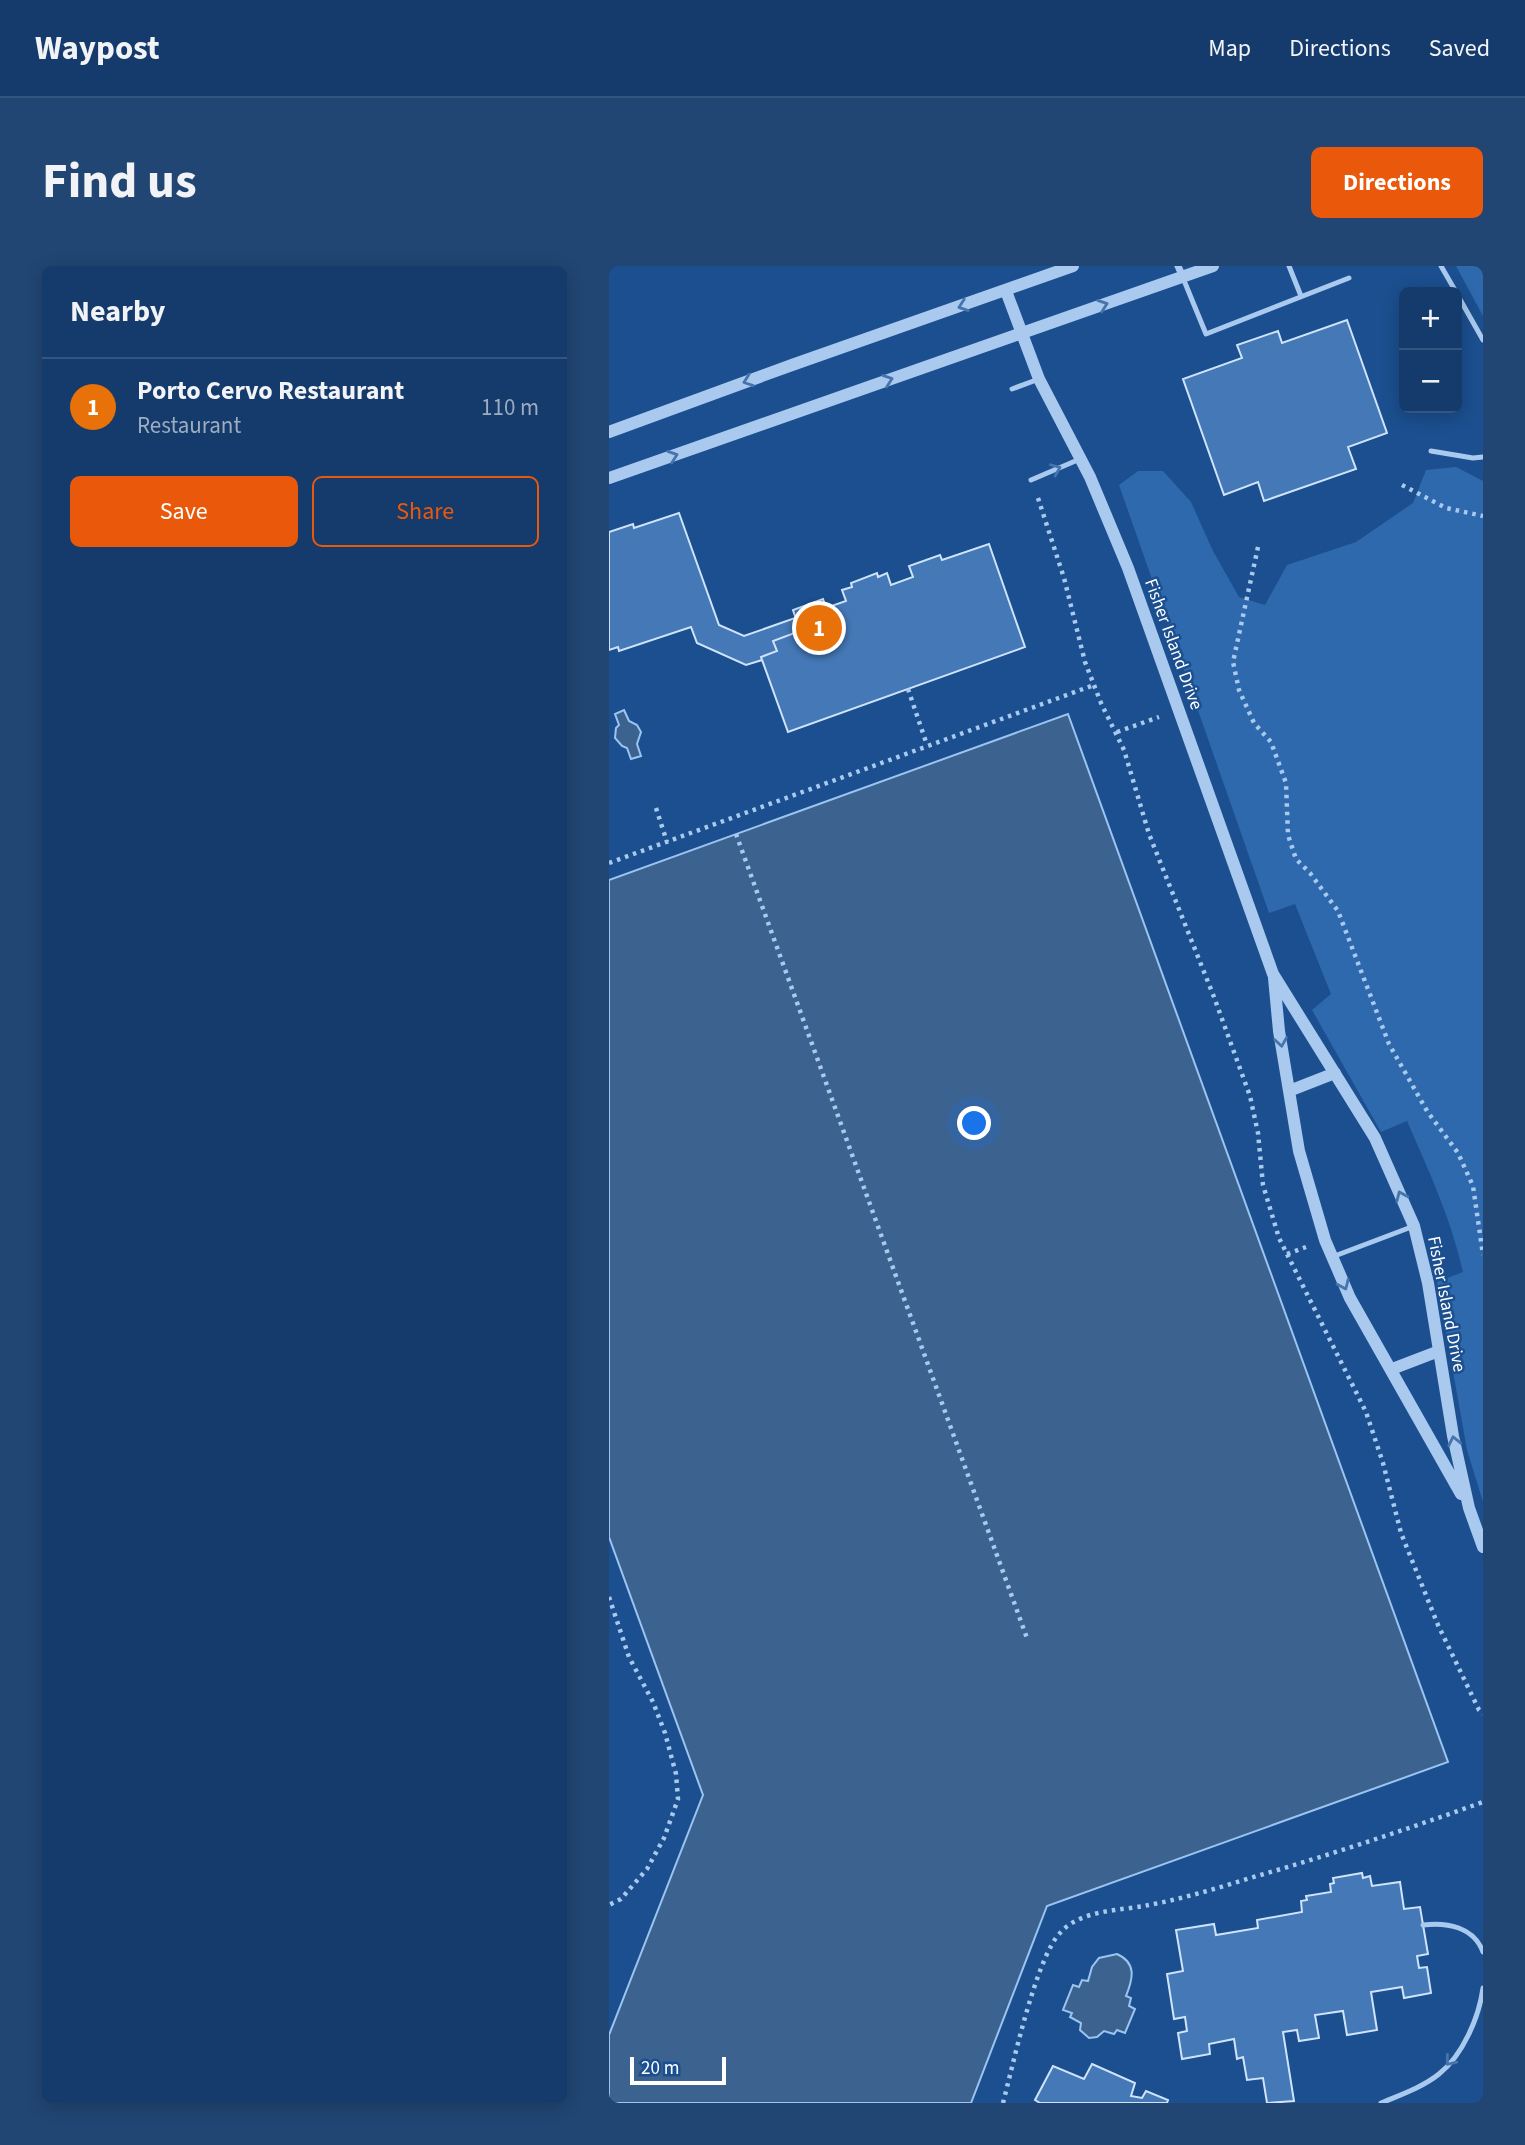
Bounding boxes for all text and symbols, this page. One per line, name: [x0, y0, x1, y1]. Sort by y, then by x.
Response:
text: Waypost: [35, 25, 160, 72]
text: Map: [1208, 31, 1251, 66]
text: Directions: [1289, 31, 1391, 66]
text: Saved: [1429, 31, 1490, 66]
text: Find us: [42, 147, 197, 217]
button: Directions: [1311, 147, 1483, 218]
map controls: [1399, 287, 1462, 413]
button: +: [1399, 287, 1462, 350]
text: Nearby: [70, 290, 165, 333]
one-way arrow: [957, 298, 969, 312]
one-way arrow: [1096, 299, 1108, 313]
button: −: [1399, 350, 1462, 413]
text: Porto Cervo Restaurant: [137, 372, 404, 409]
one-way arrow: [742, 373, 754, 387]
one-way arrow: [882, 374, 894, 388]
text: 1: [87, 391, 99, 424]
text: 110 m: [481, 391, 539, 424]
text: Restaurant: [137, 409, 241, 442]
one-way arrow: [667, 450, 679, 464]
one-way arrow: [1049, 464, 1061, 478]
button: Save: [70, 476, 298, 547]
button: Share: [312, 476, 539, 547]
street label: Fisher Island Drive: [1138, 575, 1209, 713]
pin: 1: [796, 602, 842, 654]
one-way arrow: [1273, 1036, 1288, 1048]
your location: [957, 1106, 991, 1140]
one-way arrow: [1396, 1190, 1410, 1202]
street label: Fisher Island Drive: [1421, 1234, 1472, 1374]
one-way arrow: [1336, 1278, 1350, 1290]
one-way arrow: [1448, 1435, 1463, 1447]
one-way arrow: [1446, 2053, 1458, 2066]
scale bar: [630, 2054, 726, 2086]
text: 20 m: [641, 2055, 679, 2082]

